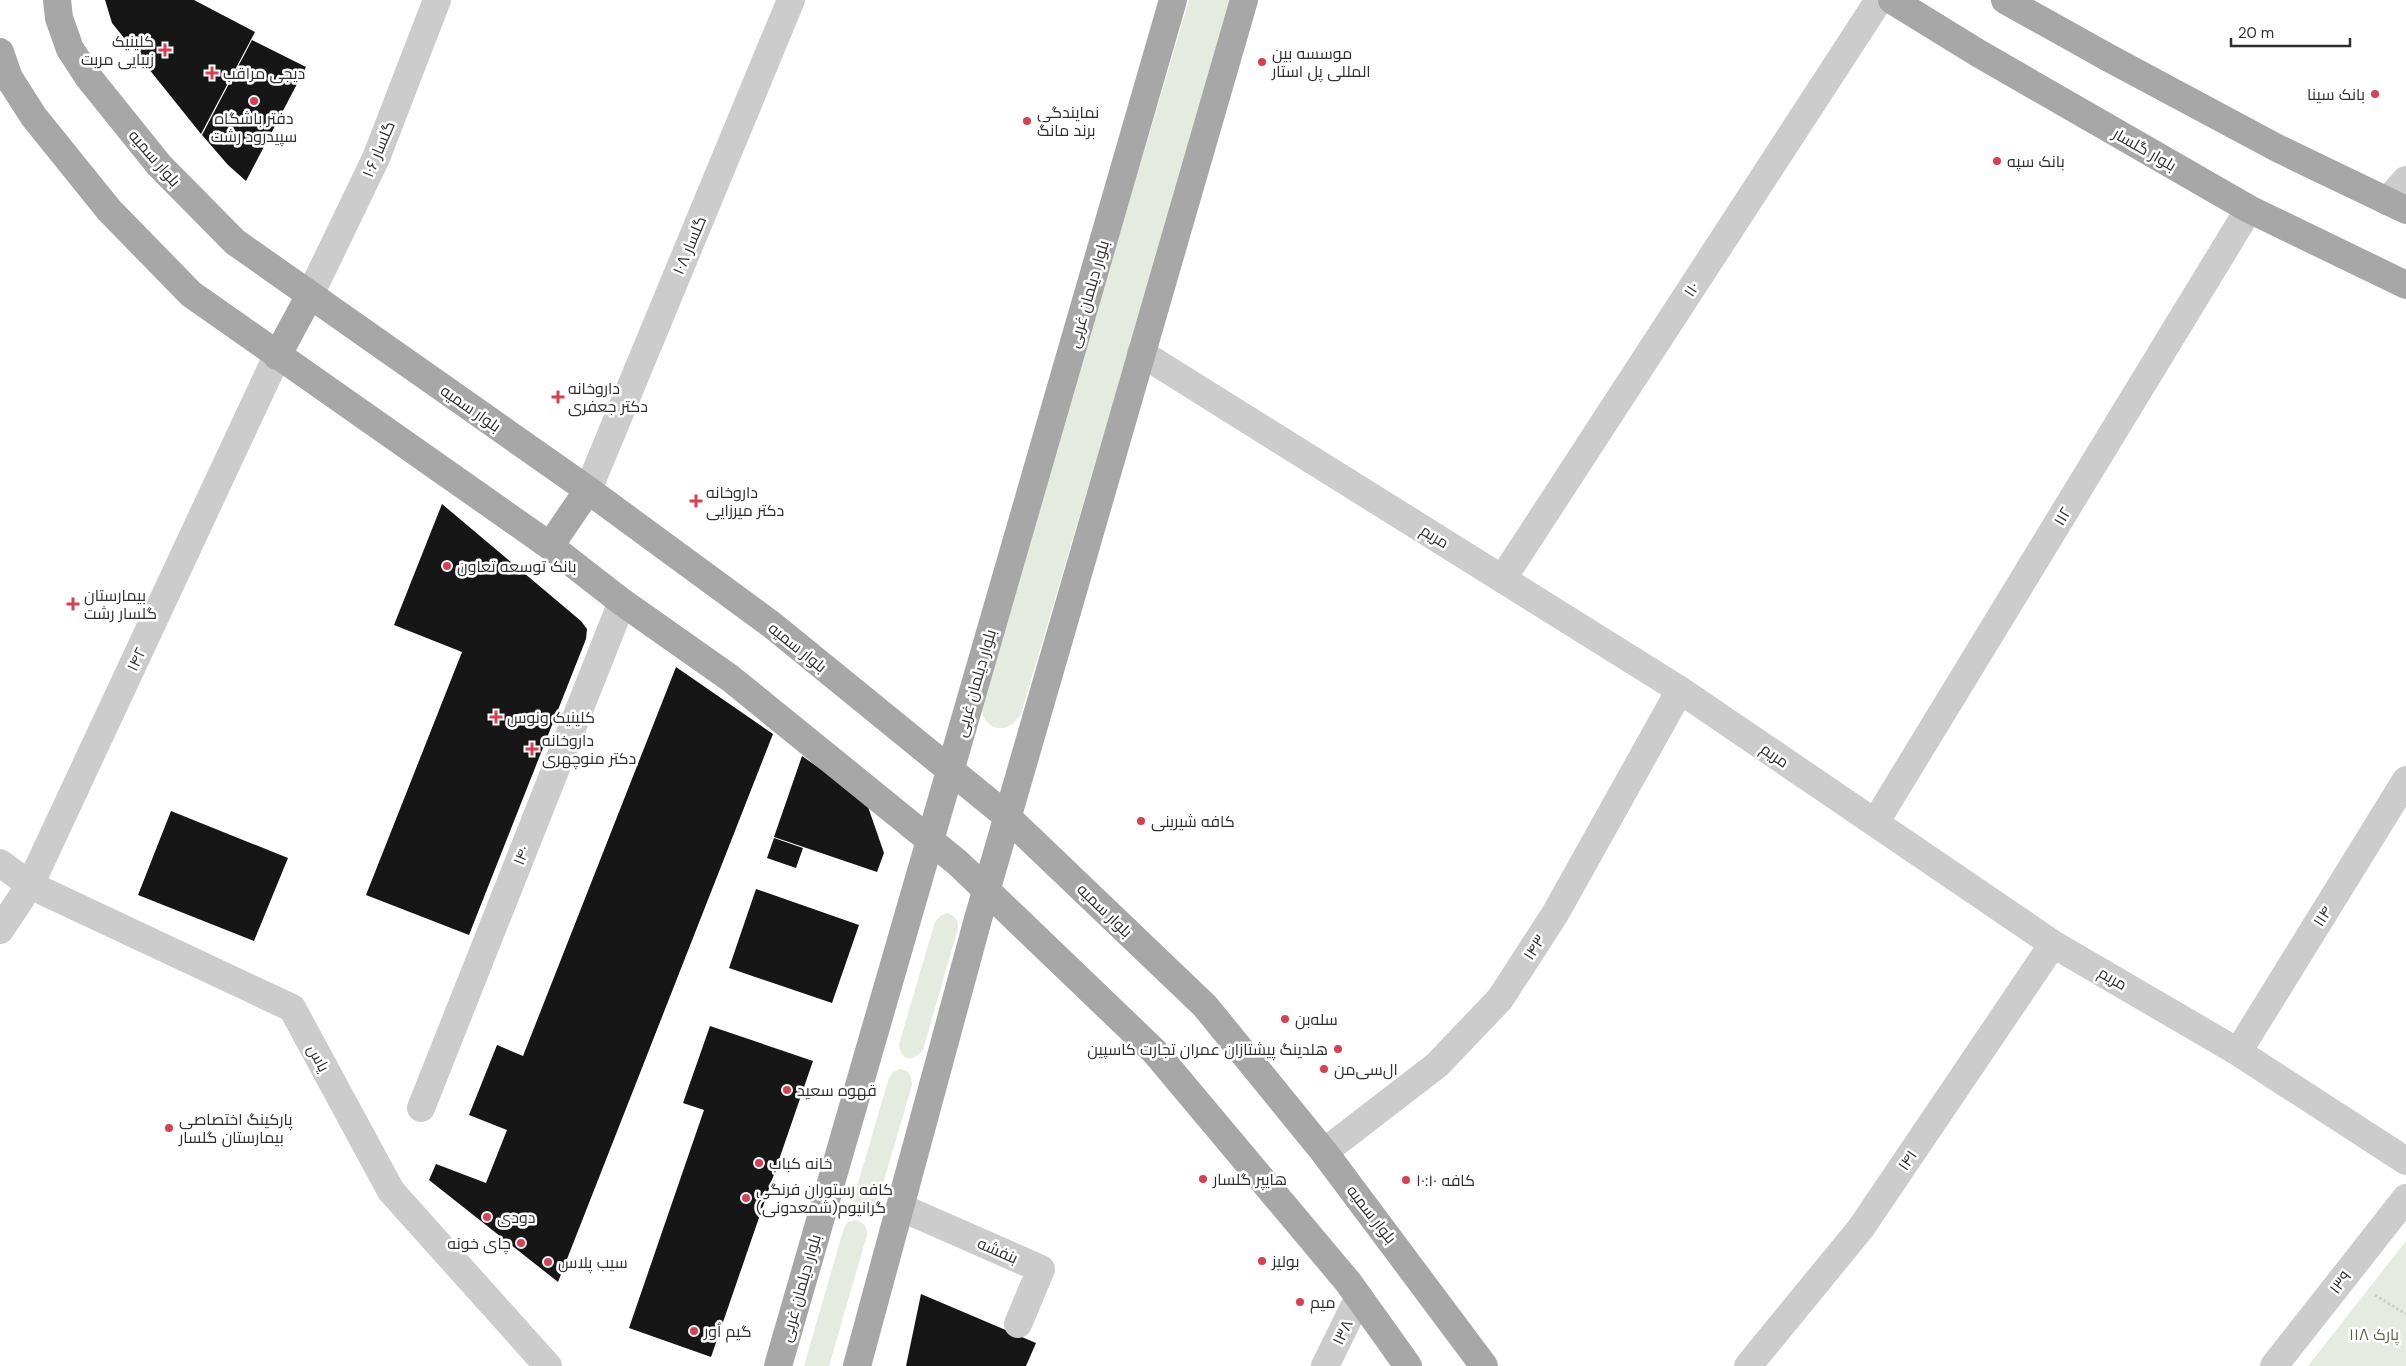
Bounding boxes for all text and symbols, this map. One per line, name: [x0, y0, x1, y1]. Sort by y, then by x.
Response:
scale bar: [2231, 15, 2350, 47]
text: 20 m: [2238, 23, 2274, 43]
place label: کلینیک زیبایی مریت: [81, 31, 154, 70]
marker: کلینیک زیبایی مریت: [158, 43, 172, 57]
place label: موسسه بین المللی پل استار: [1271, 43, 1371, 83]
marker: موسسه بین المللی پل استار: [1256, 56, 1268, 68]
place label: دیجی مراقب: [223, 63, 305, 84]
marker: دیجی مراقب: [205, 66, 219, 80]
place label: بانک سینا: [2307, 84, 2365, 105]
marker: بانک سینا: [2369, 88, 2381, 100]
marker: دفتر باشگاه سپیدرود رشت: [248, 95, 260, 107]
place label: نمایندگی برند مانگ: [1037, 102, 1099, 141]
place label: دفتر باشگاه سپیدرود رشت: [211, 108, 297, 147]
marker: نمایندگی برند مانگ: [1021, 115, 1033, 127]
street label: گلسار ۱۰۶: [357, 118, 400, 181]
street label: بلوار گلسار: [2108, 122, 2180, 176]
street label: بلوار سمیه: [124, 125, 185, 191]
place label: بانک سپه: [2007, 151, 2065, 172]
marker: بانک سپه: [1991, 155, 2003, 167]
street label: گلسار ۱۰۸: [668, 213, 711, 278]
street label: بلوار دیلمان غربی: [1063, 238, 1114, 350]
street label: ۱۱۰: [1679, 278, 1704, 301]
place label: داروخانه دکتر جعفری: [568, 378, 648, 417]
street label: بلوار سمیه: [436, 380, 505, 437]
marker: داروخانه دکتر جعفری: [552, 391, 564, 403]
place label: داروخانه دکتر میرزایی: [706, 482, 784, 521]
marker: داروخانه دکتر میرزایی: [690, 495, 702, 507]
street label: ۱۱۲: [2049, 503, 2076, 530]
street label: مریم: [1416, 520, 1453, 554]
place label: بانک توسعه تعاون: [457, 556, 577, 577]
marker: بانک توسعه تعاون: [441, 560, 453, 572]
place label: بیمارستان گلسار رشت: [84, 585, 157, 624]
marker: بیمارستان گلسار رشت: [66, 597, 80, 611]
street label: بلوار سمیه: [764, 617, 831, 677]
street label: بلوار دیلمان غربی: [950, 627, 1001, 739]
street label: ۱۴۲: [122, 644, 151, 675]
place label: کلینیک ونوس: [507, 707, 595, 728]
marker: کلینیک ونوس: [489, 710, 503, 724]
place label: داروخانه دکتر منوچهری: [542, 730, 636, 770]
street label: مریم: [1756, 738, 1793, 773]
marker: داروخانه دکتر منوچهری: [526, 743, 538, 755]
place label: کافه شیرینی: [1151, 811, 1235, 832]
marker: کافه شیرینی: [1135, 815, 1147, 827]
street label: ۱۴۰: [508, 842, 535, 868]
street label: بلوار سمیه: [1072, 879, 1137, 942]
street label: ۱۱۴: [2308, 902, 2337, 931]
street label: ۱۴۳: [1518, 930, 1550, 964]
street label: مریم: [2094, 962, 2131, 996]
place label: سله‌بن: [1295, 1009, 1338, 1030]
marker: سله‌بن: [1279, 1013, 1291, 1025]
place label: هلدینگ پیشتازان عمران تجارت کاسپین: [1087, 1039, 1328, 1061]
street label: یاس: [303, 1041, 335, 1076]
marker: هلدینگ پیشتازان عمران تجارت کاسپین: [1332, 1043, 1344, 1055]
place label: ال‌سی‌من: [1334, 1059, 1398, 1080]
marker: ال‌سی‌من: [1318, 1063, 1330, 1075]
place label: قهوه سعید: [797, 1080, 877, 1101]
marker: قهوه سعید: [781, 1084, 793, 1096]
place label: پارکینگ اختصاصی بیمارستان گلسار: [178, 1109, 293, 1148]
marker: پارکینگ اختصاصی بیمارستان گلسار: [163, 1122, 175, 1134]
street label: ۱۴۱: [1893, 1146, 1922, 1175]
place label: خانه کباب: [769, 1153, 832, 1174]
marker: خانه کباب: [753, 1157, 765, 1169]
place label: هایپر گلسار: [1212, 1169, 1287, 1191]
place label: کافه ۱۰:۱۰: [1416, 1170, 1475, 1191]
marker: هایپر گلسار: [1197, 1173, 1209, 1185]
marker: کافه ۱۰:۱۰: [1400, 1174, 1412, 1186]
place label: کافه رستوران فرنگی گرانیوم(شمعدونی): [756, 1179, 893, 1219]
street label: بلوار سمیه: [1342, 1181, 1401, 1248]
marker: کافه رستوران فرنگی گرانیوم(شمعدونی): [740, 1192, 752, 1204]
place label: دودی: [497, 1207, 536, 1228]
marker: دودی: [481, 1211, 493, 1223]
street label: بلوار دیلمان غربی: [775, 1232, 826, 1344]
street label: بنفشه: [974, 1232, 1021, 1269]
place label: چای خونه: [447, 1233, 511, 1255]
marker: چای خونه: [515, 1237, 527, 1249]
place label: بولیز: [1271, 1251, 1299, 1272]
place label: سیب پلاس: [558, 1252, 628, 1274]
marker: بولیز: [1256, 1255, 1268, 1267]
marker: سیب پلاس: [542, 1256, 554, 1268]
street label: ۱۳۹: [2325, 1266, 2356, 1298]
place label: میم: [1310, 1292, 1336, 1314]
marker: میم: [1294, 1296, 1306, 1308]
street label: ۱۳۸: [1327, 1316, 1358, 1348]
place label: گیم اُور: [703, 1321, 752, 1343]
park label: پارک ۱۱۸: [2349, 1324, 2400, 1346]
marker: گیم اُور: [688, 1325, 700, 1337]

